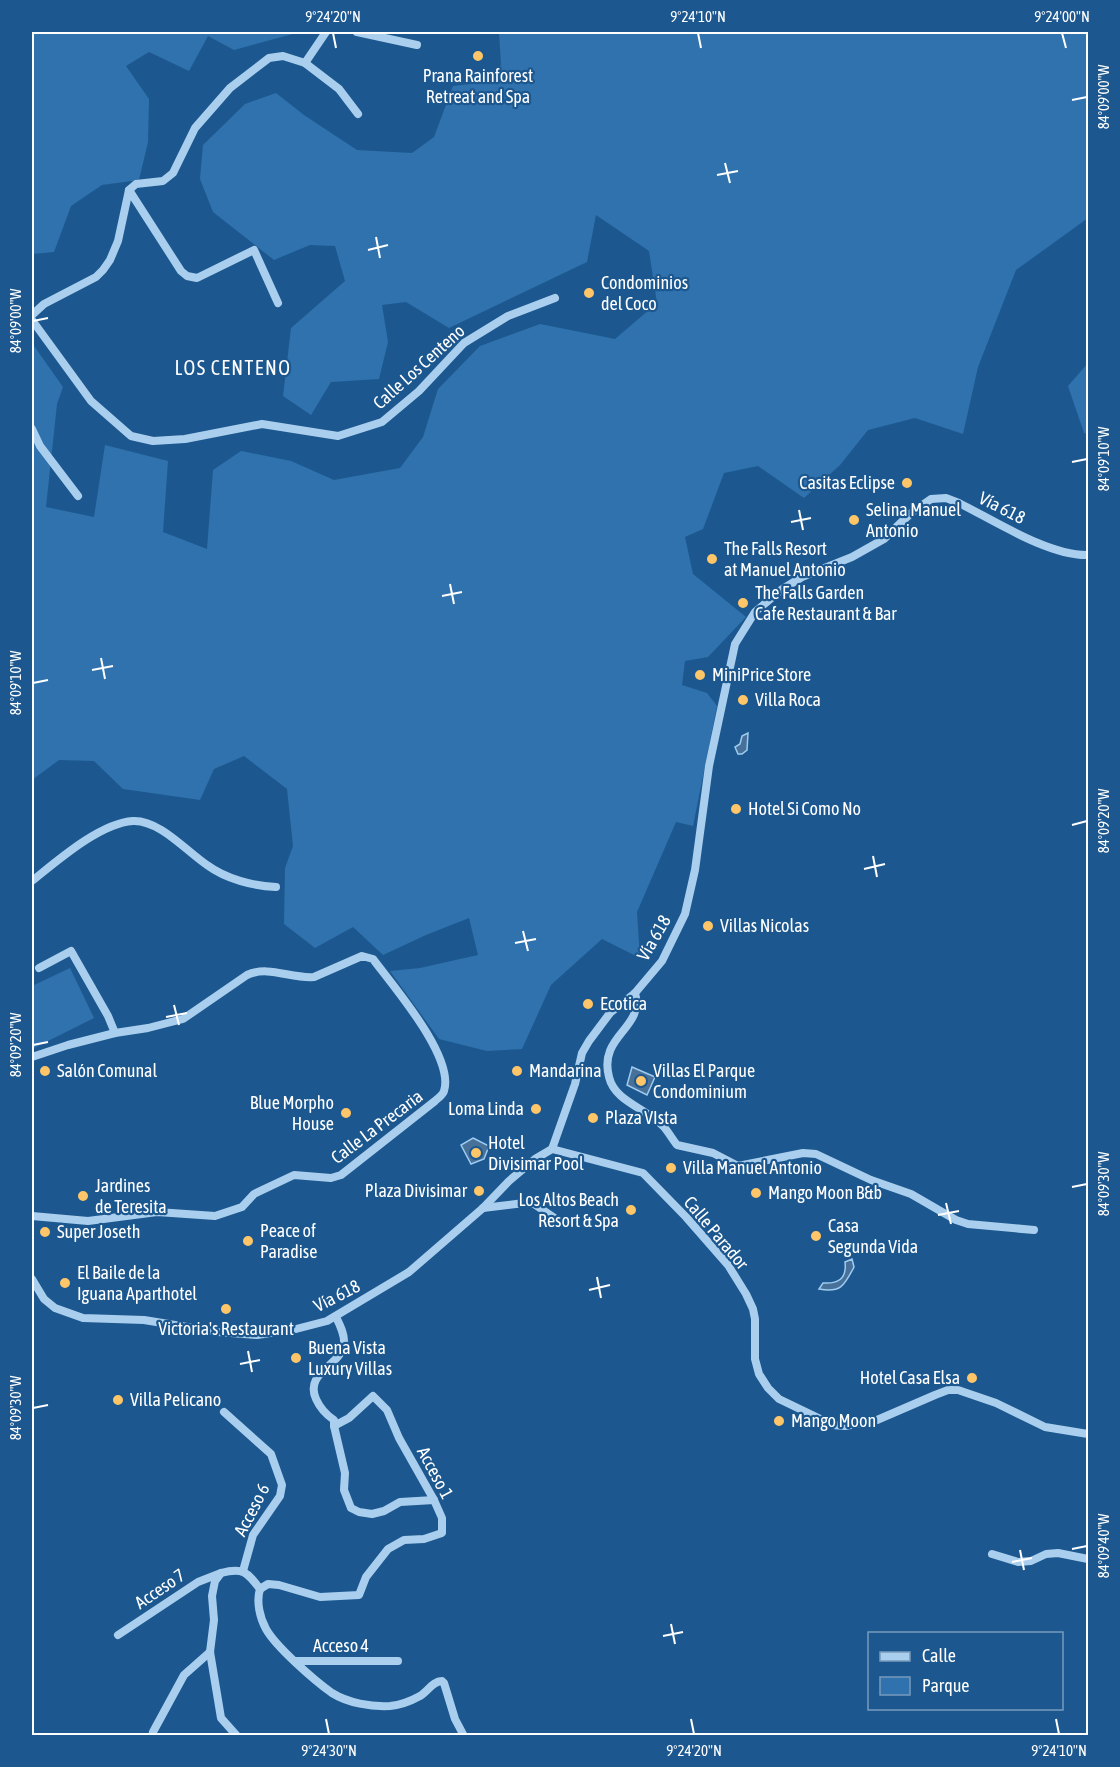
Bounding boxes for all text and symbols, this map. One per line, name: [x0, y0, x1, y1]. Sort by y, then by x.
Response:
text: 9°24'20"N: [305, 8, 361, 25]
text: 9°24'10"N: [670, 8, 726, 25]
text: 9°24'00"N: [1034, 8, 1090, 25]
marker: Prana Rainforest Retreat and Spa: [471, 49, 485, 63]
place label: Prana Rainforest Retreat and Spa: [423, 65, 533, 107]
text: 84°09'00"W: [1095, 65, 1112, 129]
place label: Condominios del Coco: [601, 272, 688, 314]
marker: Condominios del Coco: [582, 286, 596, 300]
text: 84°09'00"W: [7, 289, 24, 353]
street label: Calle Los Centeno: [369, 320, 469, 413]
district label: LOS CENTENO: [175, 356, 291, 379]
text: 84°09'10"W: [1095, 427, 1112, 491]
place label: Casitas Eclipse: [799, 472, 895, 493]
marker: Casitas Eclipse: [900, 476, 914, 490]
street label: Vía 618: [976, 487, 1029, 528]
place label: Selina Manuel Antonio: [866, 499, 961, 541]
marker: Selina Manuel Antonio: [847, 513, 861, 527]
place label: The Falls Resort at Manuel Antonio: [724, 538, 846, 580]
marker: The Falls Resort at Manuel Antonio: [705, 552, 719, 566]
place label: The Falls Garden Cafe Restaurant & Bar: [755, 582, 897, 624]
marker: The Falls Garden Cafe Restaurant & Bar: [736, 596, 750, 610]
text: 84°09'10"W: [7, 651, 24, 715]
place label: MiniPrice Store: [712, 664, 811, 685]
marker: MiniPrice Store: [693, 668, 707, 682]
place label: Villa Roca: [755, 689, 821, 710]
marker: Villa Roca: [736, 693, 750, 707]
text: 84°09'20"W: [1095, 789, 1112, 853]
place label: Hotel Si Como No: [748, 798, 861, 819]
marker: Hotel Si Como No: [729, 802, 743, 816]
street label: Vía 618: [632, 911, 675, 964]
place label: Villas Nicolas: [720, 915, 809, 936]
marker: Villas Nicolas: [701, 919, 715, 933]
place label: Ecotica: [600, 993, 647, 1014]
marker: Ecotica: [581, 997, 595, 1011]
text: 84°09'20"W: [7, 1013, 24, 1077]
place label: Salón Comunal: [57, 1060, 157, 1081]
place label: Mandarina: [529, 1060, 602, 1081]
place label: Villas El Parque Condominium: [653, 1060, 755, 1102]
marker: Salón Comunal: [38, 1064, 52, 1078]
marker: Mandarina: [510, 1064, 524, 1078]
marker: Villas El Parque Condominium: [634, 1074, 648, 1088]
street label: Calle La Precaria: [327, 1085, 427, 1168]
place label: Blue Morpho House: [250, 1092, 334, 1134]
place label: Loma Linda: [448, 1098, 524, 1119]
marker: Loma Linda: [529, 1102, 543, 1116]
marker: Blue Morpho House: [339, 1106, 353, 1120]
place label: Plaza VIsta: [605, 1107, 678, 1128]
marker: Plaza VIsta: [586, 1111, 600, 1125]
place label: Hotel Divisimar Pool: [488, 1132, 584, 1174]
marker: Hotel Divisimar Pool: [469, 1146, 483, 1160]
text: 84°09'30"W: [1095, 1152, 1112, 1216]
place label: Villa Manuel Antonio: [683, 1157, 822, 1178]
marker: Villa Manuel Antonio: [664, 1161, 678, 1175]
place label: Jardines de Teresita: [95, 1175, 167, 1217]
place label: Plaza Divisimar: [365, 1180, 468, 1201]
place label: Mango Moon B&b: [768, 1182, 882, 1203]
marker: Plaza Divisimar: [472, 1184, 486, 1198]
marker: Mango Moon B&b: [749, 1186, 763, 1200]
marker: Jardines de Teresita: [76, 1189, 90, 1203]
place label: Los Altos Beach Resort & Spa: [518, 1189, 619, 1231]
street label: Calle Parador: [680, 1192, 753, 1274]
marker: Los Altos Beach Resort & Spa: [624, 1203, 638, 1217]
place label: Casa Segunda Vida: [828, 1215, 918, 1257]
place label: Peace of Paradise: [260, 1220, 317, 1262]
place label: Super Joseth: [57, 1221, 140, 1242]
marker: Super Joseth: [38, 1225, 52, 1239]
marker: Casa Segunda Vida: [809, 1229, 823, 1243]
marker: Peace of Paradise: [241, 1234, 255, 1248]
place label: El Baile de la Iguana Aparthotel: [77, 1262, 197, 1304]
street label: Vía 618: [310, 1275, 363, 1316]
marker: El Baile de la Iguana Aparthotel: [58, 1276, 72, 1290]
marker: Victoria's Restaurant: [219, 1302, 233, 1316]
place label: Victoria's Restaurant: [158, 1318, 294, 1339]
place label: Buena Vista Luxury Villas: [308, 1337, 392, 1379]
marker: Buena Vista Luxury Villas: [289, 1351, 303, 1365]
place label: Hotel Casa Elsa: [860, 1367, 960, 1388]
marker: Hotel Casa Elsa: [965, 1371, 979, 1385]
text: 84°09'30"W: [7, 1376, 24, 1440]
place label: Villa Pelicano: [130, 1389, 221, 1410]
marker: Villa Pelicano: [111, 1393, 125, 1407]
place label: Mango Moon: [791, 1410, 876, 1431]
marker: Mango Moon: [772, 1414, 786, 1428]
street label: Acceso 1: [413, 1443, 458, 1502]
street label: Acceso 6: [229, 1480, 274, 1540]
text: 84°09'40"W: [1095, 1514, 1112, 1578]
street label: Acceso 7: [131, 1564, 189, 1613]
legend: [868, 1632, 1063, 1710]
street label: Acceso 4: [313, 1635, 369, 1656]
text: Calle: [922, 1645, 956, 1666]
text: Parque: [922, 1675, 970, 1696]
text: 9°24'30"N: [301, 1742, 357, 1759]
text: 9°24'20"N: [666, 1742, 722, 1759]
text: 9°24'10"N: [1031, 1742, 1087, 1759]

